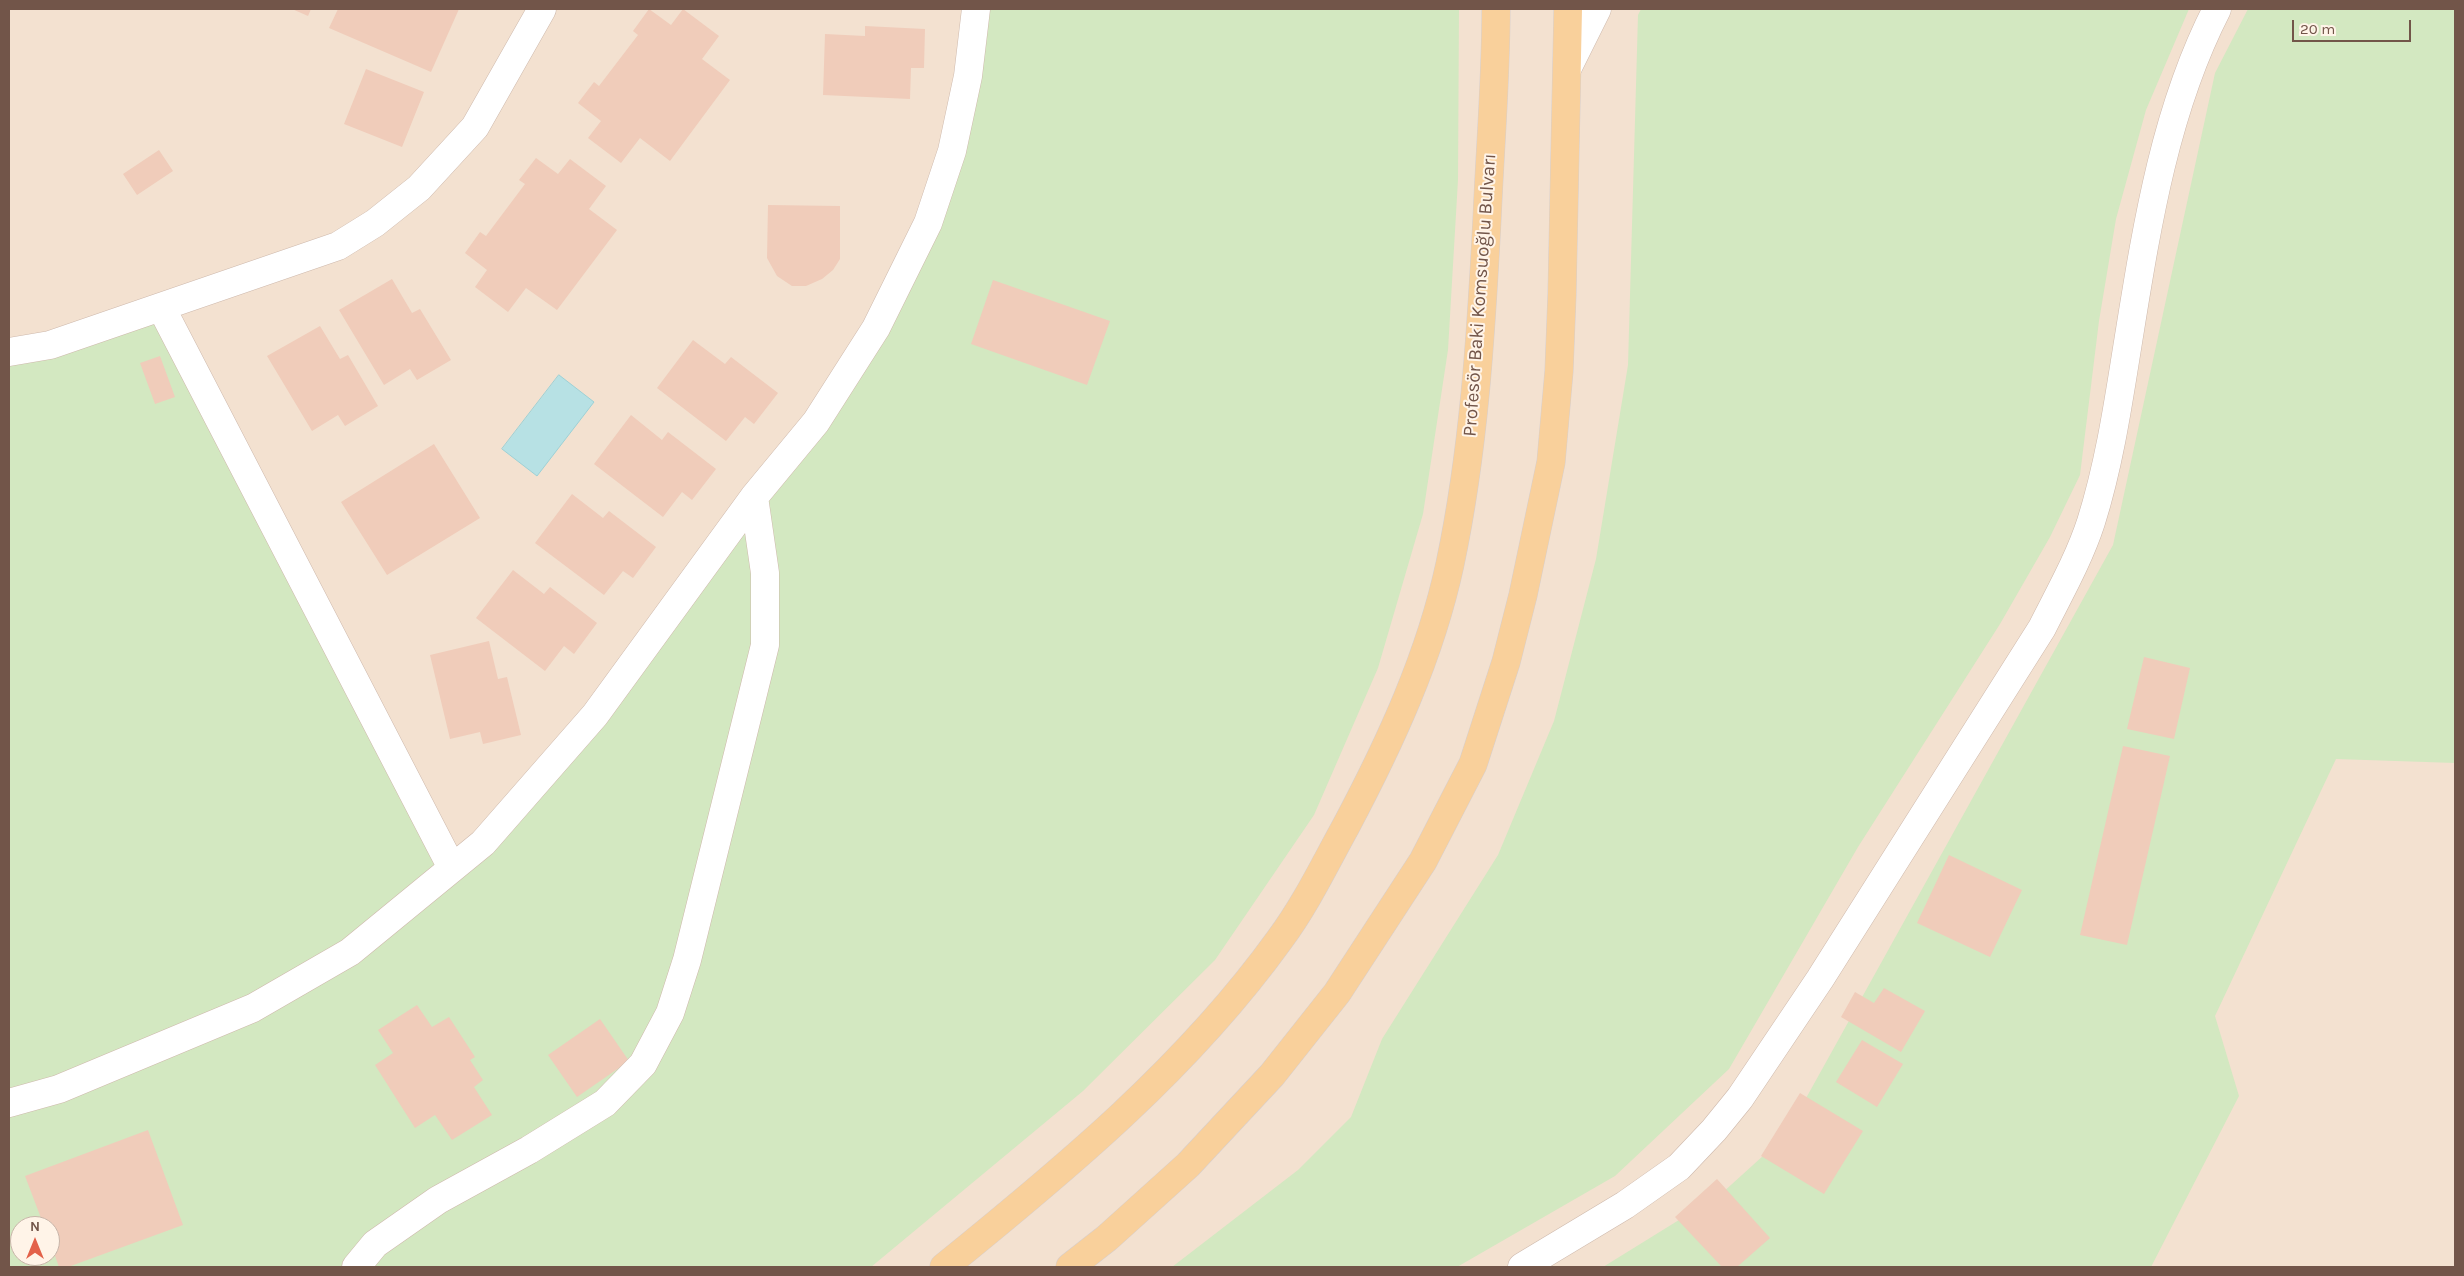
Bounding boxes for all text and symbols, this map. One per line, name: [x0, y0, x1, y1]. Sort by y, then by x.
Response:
scale bar: [2294, 10, 2413, 42]
text: 20 m: [2300, 20, 2335, 38]
street label: Profesör Baki Komsuoğlu Bulvarı: [1459, 153, 1501, 437]
north arrow: [10, 1216, 60, 1266]
text: N: [30, 1218, 40, 1235]

